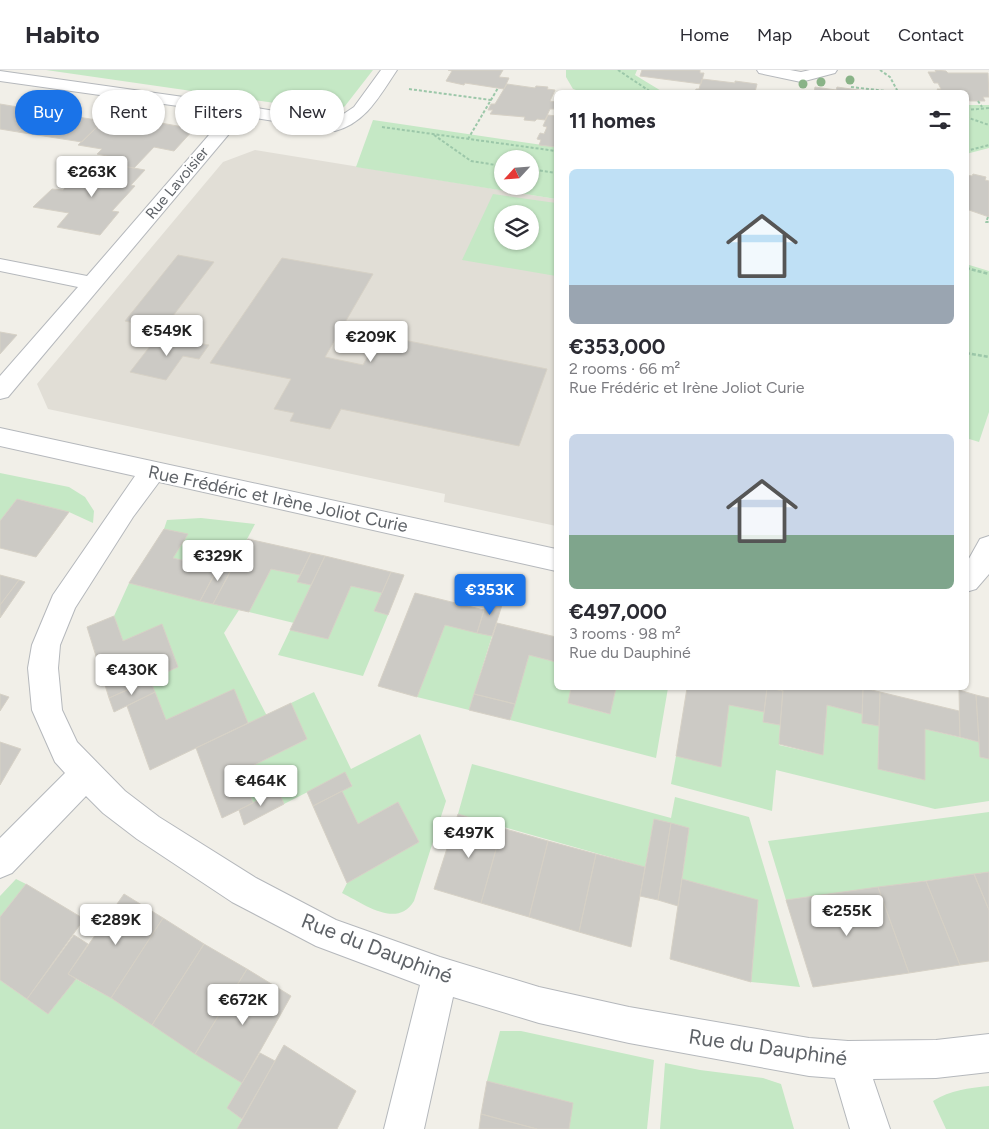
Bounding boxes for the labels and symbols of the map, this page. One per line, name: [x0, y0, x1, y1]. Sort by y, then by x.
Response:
street label: Rue Lavoisier: [142, 143, 212, 223]
north arrow: [494, 150, 539, 195]
pin: €263K: [57, 156, 127, 198]
pin: €549K: [132, 314, 202, 357]
pin: €209K: [336, 320, 406, 363]
street label: Rue Frédéric et Irène Joliot Curie: [146, 461, 410, 537]
pin: €329K: [183, 540, 253, 582]
pin: €353K: [455, 574, 525, 616]
pin: €430K: [97, 654, 167, 696]
pin: €464K: [226, 764, 296, 807]
pin: €497K: [434, 816, 504, 859]
pin: €255K: [812, 894, 882, 937]
pin: €289K: [81, 904, 151, 946]
street label: Rue du Dauphiné: [298, 908, 456, 988]
pin: €672K: [208, 984, 278, 1026]
street label: Rue du Dauphiné: [687, 1024, 849, 1070]

